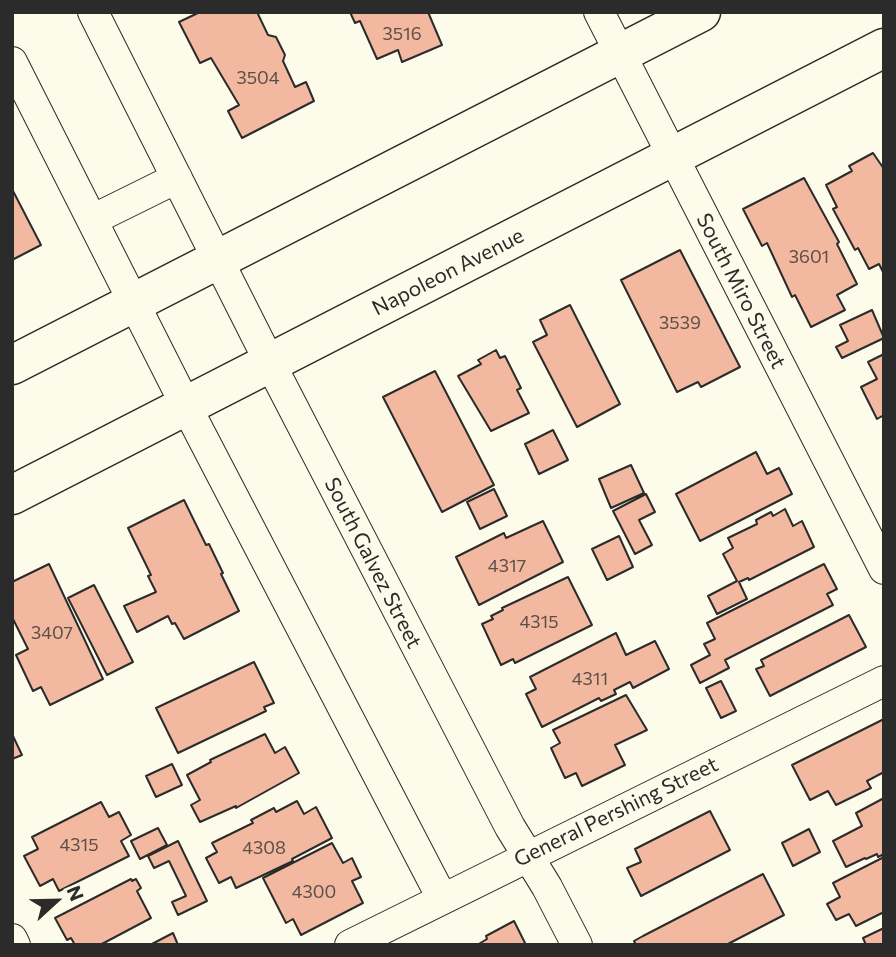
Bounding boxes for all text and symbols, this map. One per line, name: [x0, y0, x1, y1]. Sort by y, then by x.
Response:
house number: 3516: [382, 23, 422, 45]
house number: 3504: [236, 67, 280, 89]
street label: South Miro Street: [691, 209, 791, 373]
street label: Napoleon Avenue: [368, 223, 528, 321]
house number: 3601: [789, 246, 829, 268]
house number: 3539: [659, 312, 701, 334]
street label: South Galvez Street: [319, 473, 427, 653]
house number: 4317: [488, 555, 526, 577]
house number: 4315: [519, 611, 559, 633]
house number: 3407: [31, 622, 73, 644]
house number: 4311: [572, 668, 608, 690]
street label: General Pershing Street: [510, 752, 722, 872]
house number: 4315: [59, 834, 99, 856]
house number: 4308: [242, 837, 286, 859]
north arrow: [21, 866, 91, 936]
house number: 4300: [292, 881, 336, 903]
text: N: [63, 882, 89, 904]

